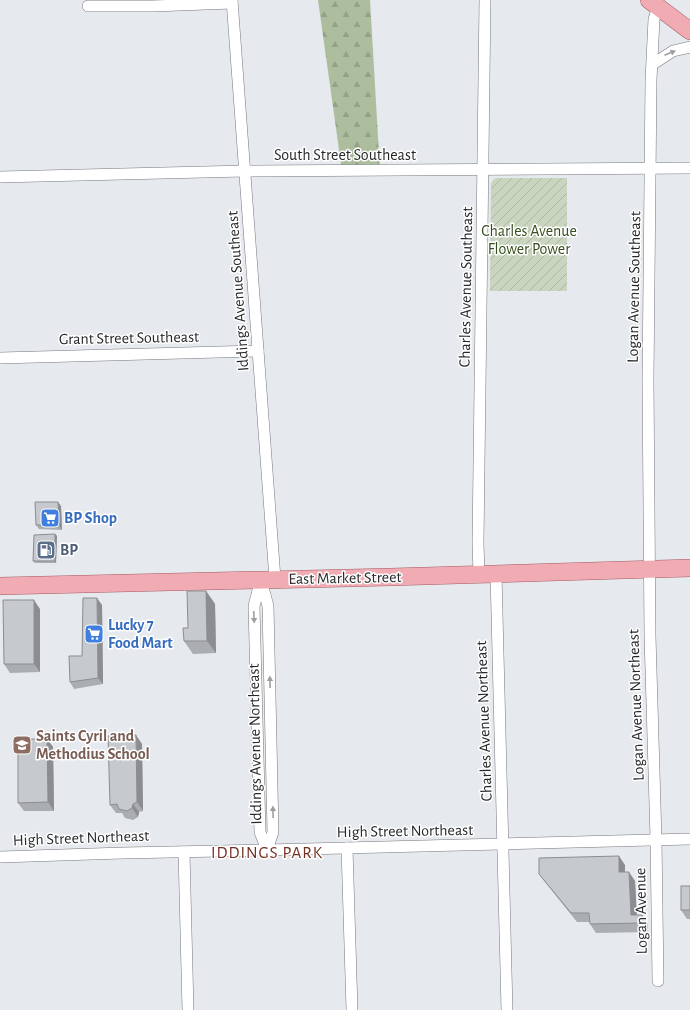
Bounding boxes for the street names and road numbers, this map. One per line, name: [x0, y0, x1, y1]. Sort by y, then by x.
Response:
street label: South Street Southeast: [274, 147, 416, 163]
street label: Charles Avenue Southeast: [457, 207, 475, 367]
street label: Iddings Avenue Southeast: [224, 210, 252, 372]
street label: Logan Avenue Southeast: [625, 211, 643, 363]
street label: Grant Street Southeast: [59, 329, 199, 347]
street label: East Market Street: [288, 569, 402, 587]
street label: Logan Avenue Northeast: [625, 629, 647, 781]
street label: Charles Avenue Northeast: [473, 640, 495, 802]
street label: Iddings Avenue Northeast: [246, 663, 264, 825]
street label: High Street Northeast: [337, 822, 473, 840]
street label: High Street Northeast: [12, 828, 150, 848]
street label: Logan Avenue: [632, 868, 650, 954]

